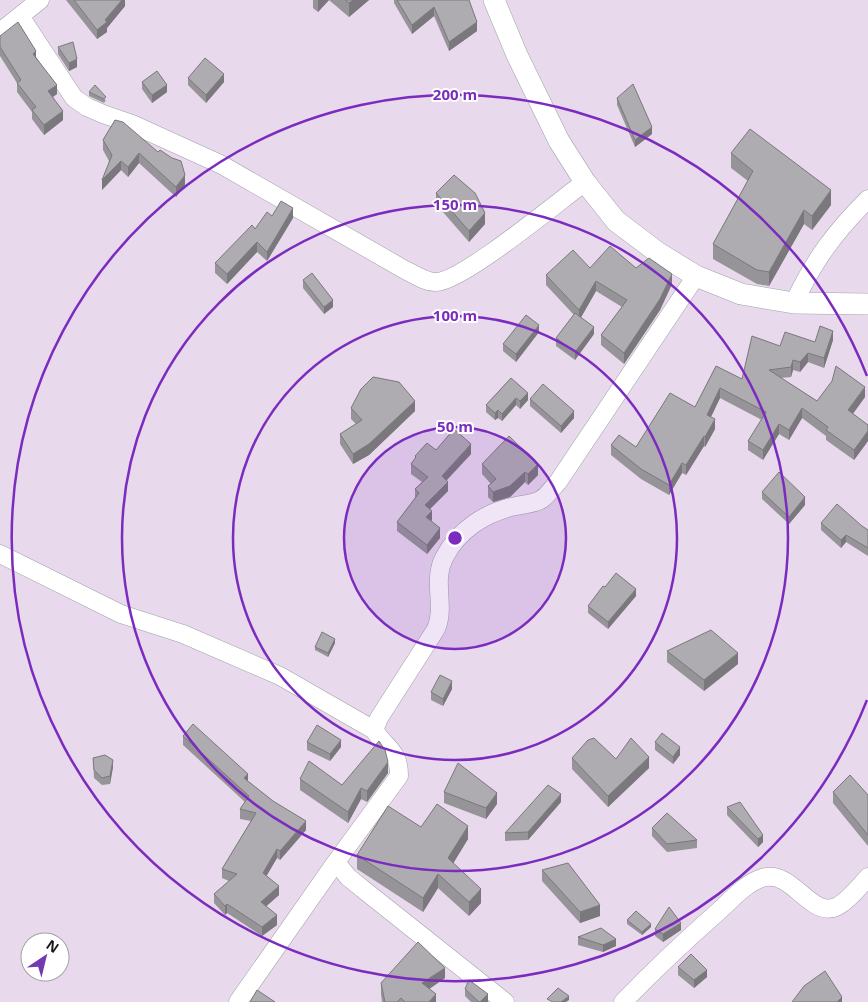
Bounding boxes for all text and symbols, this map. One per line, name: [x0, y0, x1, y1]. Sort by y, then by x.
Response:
text: 200 m: [433, 84, 477, 104]
text: 150 m: [433, 194, 477, 214]
text: 100 m: [433, 305, 477, 325]
text: 50 m: [437, 416, 473, 436]
centre of rings: [446, 529, 464, 547]
north arrow: [20, 932, 70, 982]
text: N: [43, 935, 63, 957]

